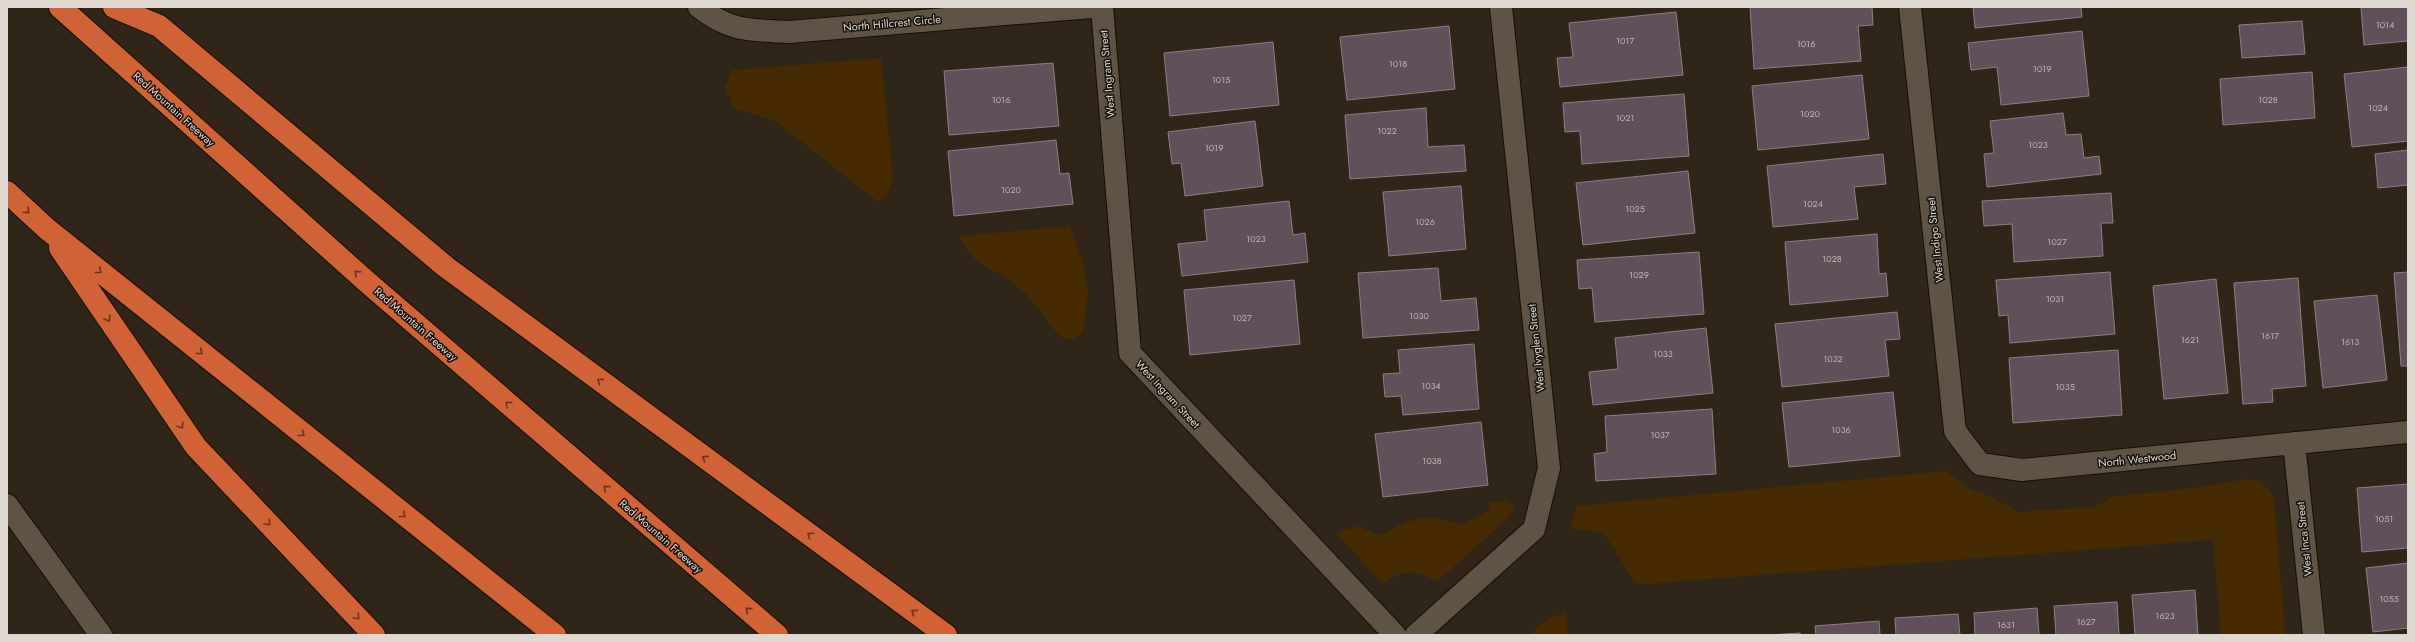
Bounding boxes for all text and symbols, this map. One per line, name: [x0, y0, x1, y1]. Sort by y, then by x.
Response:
street label: North Hillcrest Circle: [842, 11, 942, 35]
house number: 1014: [2376, 18, 2394, 31]
street label: West Ingram Street: [1095, 29, 1119, 119]
house number: 1017: [1616, 34, 1634, 47]
house number: 1016: [1797, 37, 1815, 50]
house number: 1018: [1389, 57, 1407, 70]
house number: 1019: [2033, 62, 2051, 75]
street label: Red Mountain Freeway: [130, 68, 219, 150]
house number: 1015: [1212, 73, 1230, 86]
house number: 1016: [992, 93, 1010, 106]
house number: 1028: [2258, 93, 2278, 106]
house number: 1024: [2368, 101, 2388, 114]
house number: 1020: [1800, 107, 1821, 120]
house number: 1021: [1616, 111, 1634, 124]
house number: 1022: [1377, 124, 1397, 137]
house number: 1023: [2028, 138, 2048, 151]
house number: 1019: [1205, 141, 1223, 154]
house number: 1020: [1001, 183, 1022, 196]
street label: West Indigo Street: [1923, 196, 1947, 283]
house number: 1024: [1803, 197, 1823, 210]
house number: 1025: [1625, 202, 1645, 215]
one-way arrow: [22, 206, 30, 213]
house number: 1026: [1415, 215, 1435, 228]
house number: 1023: [1246, 232, 1266, 245]
house number: 1027: [2047, 235, 2067, 248]
house number: 1028: [1822, 252, 1842, 265]
one-way arrow: [94, 266, 102, 273]
house number: 1029: [1629, 268, 1649, 281]
one-way arrow: [354, 270, 361, 277]
street label: Red Mountain Freeway: [371, 283, 461, 365]
house number: 1031: [2046, 292, 2064, 305]
street label: West Ivyglen Street: [1523, 303, 1549, 393]
house number: 1030: [1409, 309, 1429, 322]
house number: 1027: [1232, 311, 1252, 324]
one-way arrow: [103, 315, 111, 322]
house number: 1617: [2261, 329, 2279, 342]
house number: 1621: [2181, 333, 2199, 346]
house number: 1613: [2341, 335, 2359, 348]
house number: 1033: [1653, 347, 1673, 360]
one-way arrow: [196, 348, 203, 355]
house number: 1032: [1823, 352, 1843, 365]
street label: West Ingram Street: [1132, 356, 1204, 432]
one-way arrow: [598, 379, 605, 386]
house number: 1034: [1421, 379, 1441, 392]
house number: 1035: [2055, 380, 2075, 393]
one-way arrow: [505, 401, 513, 408]
one-way arrow: [176, 422, 184, 429]
house number: 1036: [1831, 423, 1851, 436]
house number: 1037: [1651, 428, 1670, 441]
one-way arrow: [297, 429, 304, 436]
street label: North Westwood: [2097, 447, 2177, 471]
house number: 1038: [1422, 454, 1442, 467]
one-way arrow: [702, 455, 709, 463]
one-way arrow: [604, 486, 611, 493]
street label: Red Mountain Freeway: [616, 495, 706, 577]
street label: West Inca Street: [2292, 501, 2316, 577]
one-way arrow: [399, 510, 406, 517]
house number: 1051: [2375, 512, 2393, 525]
one-way arrow: [263, 518, 270, 526]
one-way arrow: [807, 533, 814, 540]
house number: 1055: [2379, 592, 2399, 605]
one-way arrow: [745, 607, 752, 614]
house number: 1623: [2155, 609, 2175, 622]
one-way arrow: [912, 610, 919, 617]
one-way arrow: [352, 612, 360, 620]
house number: 1627: [2076, 615, 2096, 628]
house number: 1631: [1997, 618, 2015, 631]

